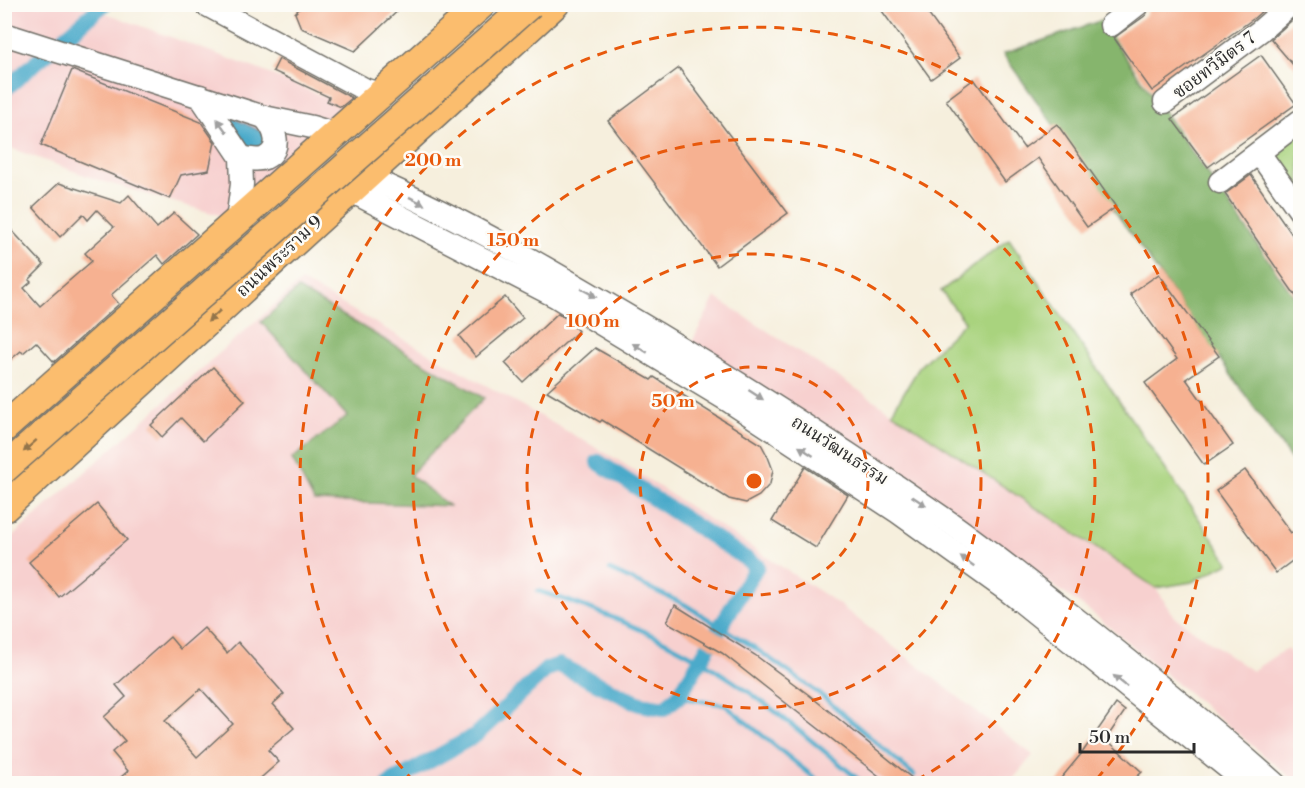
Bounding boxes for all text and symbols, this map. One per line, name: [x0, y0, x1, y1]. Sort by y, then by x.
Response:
street label: ซอยทวีมิตร 7: [1168, 27, 1260, 104]
one-way arrow: [216, 119, 228, 135]
text: 200 m: [405, 149, 462, 172]
one-way arrow: [409, 196, 426, 206]
street label: ถนนพระราม 9: [231, 211, 327, 302]
text: 150 m: [487, 229, 540, 252]
one-way arrow: [581, 288, 598, 298]
one-way arrow: [207, 309, 222, 323]
text: 100 m: [566, 310, 620, 333]
one-way arrow: [632, 342, 648, 353]
one-way arrow: [747, 389, 764, 400]
text: 50 m: [651, 390, 695, 413]
street label: ถนนวัฒนธรรม: [787, 410, 893, 490]
one-way arrow: [23, 439, 38, 452]
one-way arrow: [798, 445, 814, 457]
centre of rings: [744, 471, 764, 491]
one-way arrow: [910, 496, 927, 507]
one-way arrow: [959, 555, 975, 567]
one-way arrow: [1113, 675, 1128, 687]
scale bar: [1080, 716, 1194, 754]
text: 50 m: [1089, 726, 1131, 749]

